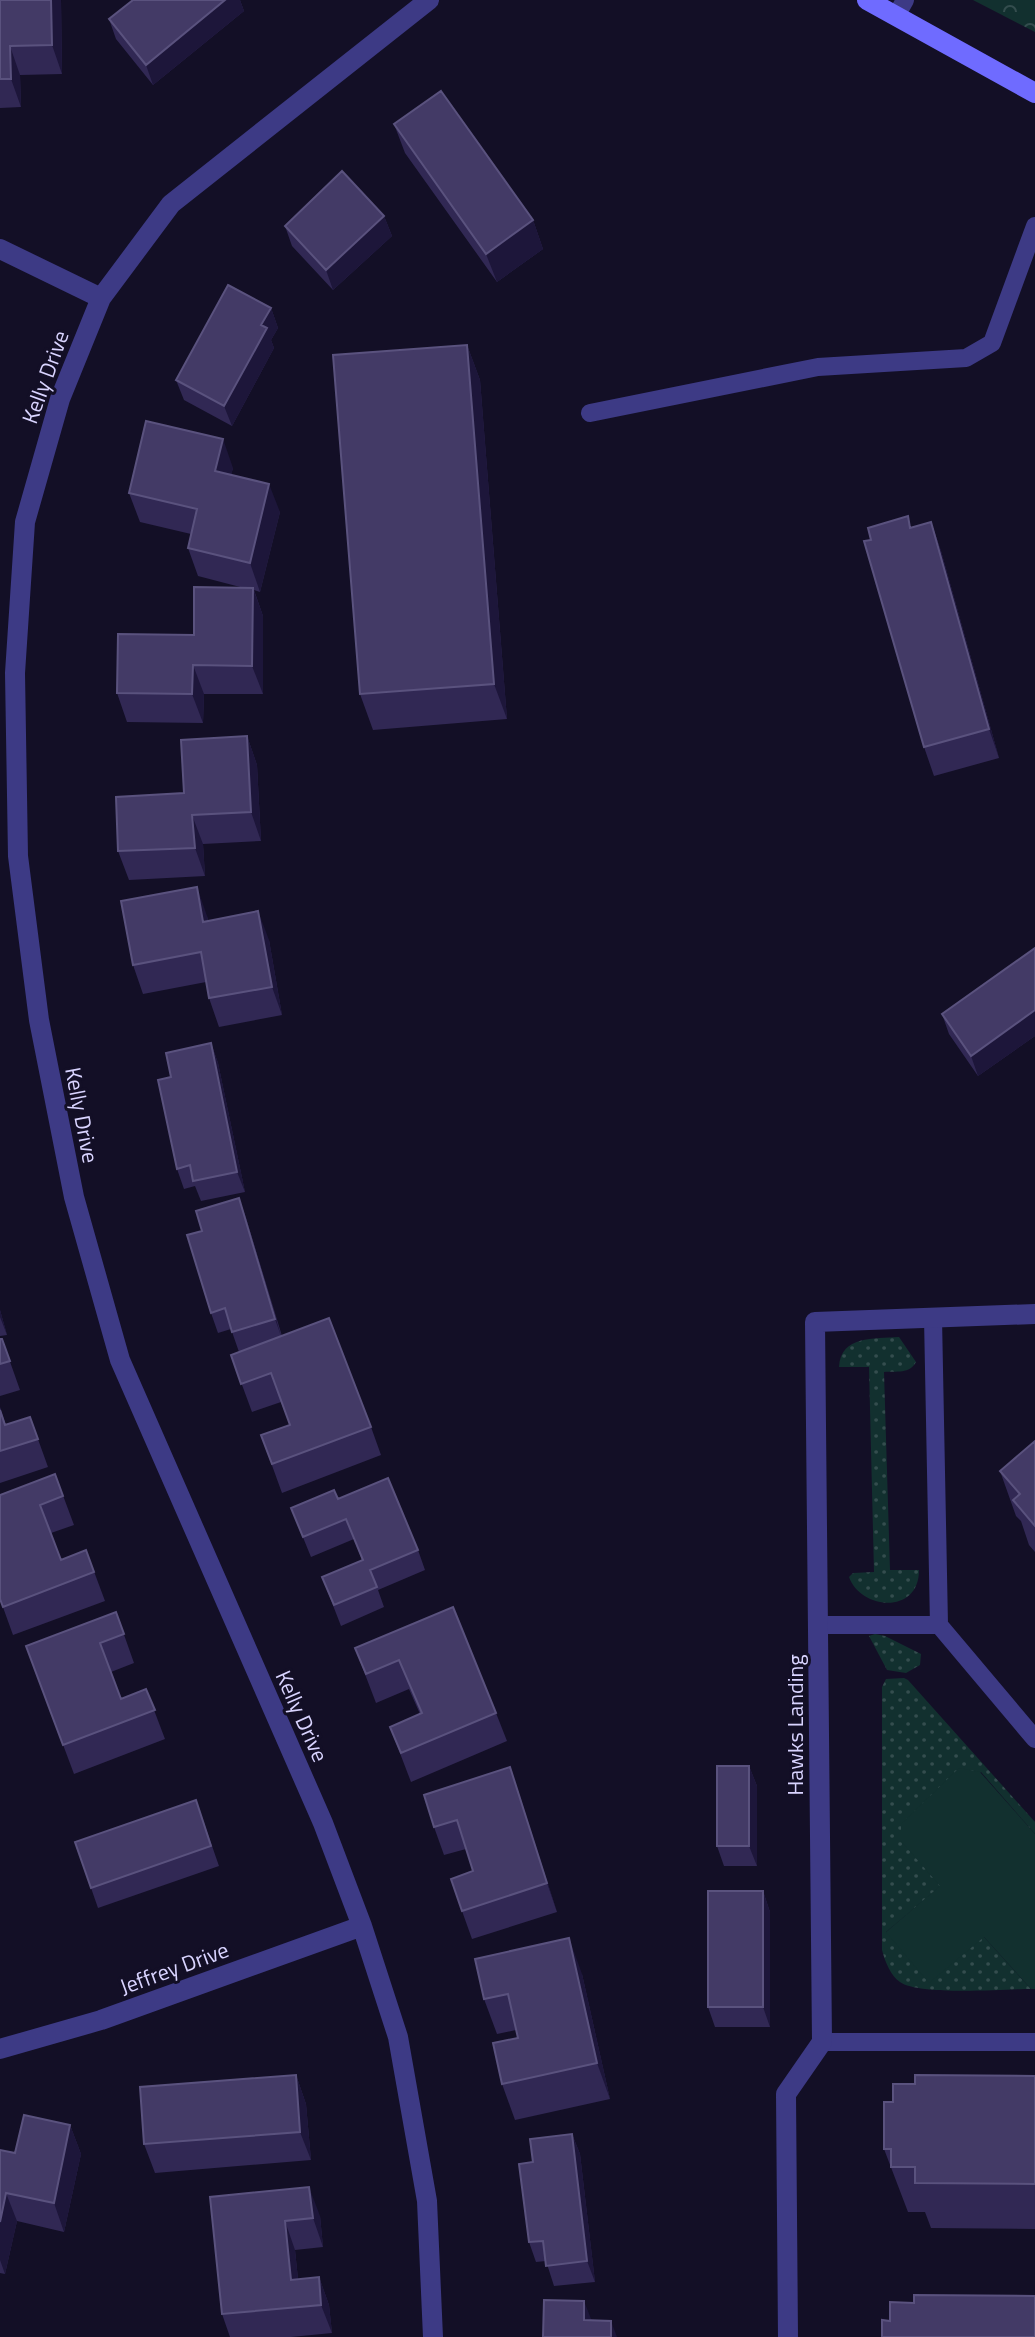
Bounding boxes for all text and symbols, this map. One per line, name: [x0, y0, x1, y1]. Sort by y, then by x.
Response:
street label: Kelly Drive: [12, 326, 78, 428]
street label: Kelly Drive: [56, 1064, 108, 1166]
street label: Hawks Landing: [778, 1654, 812, 1796]
street label: Kelly Drive: [267, 1665, 337, 1767]
street label: Jeffrey Drive: [115, 1933, 233, 2003]

